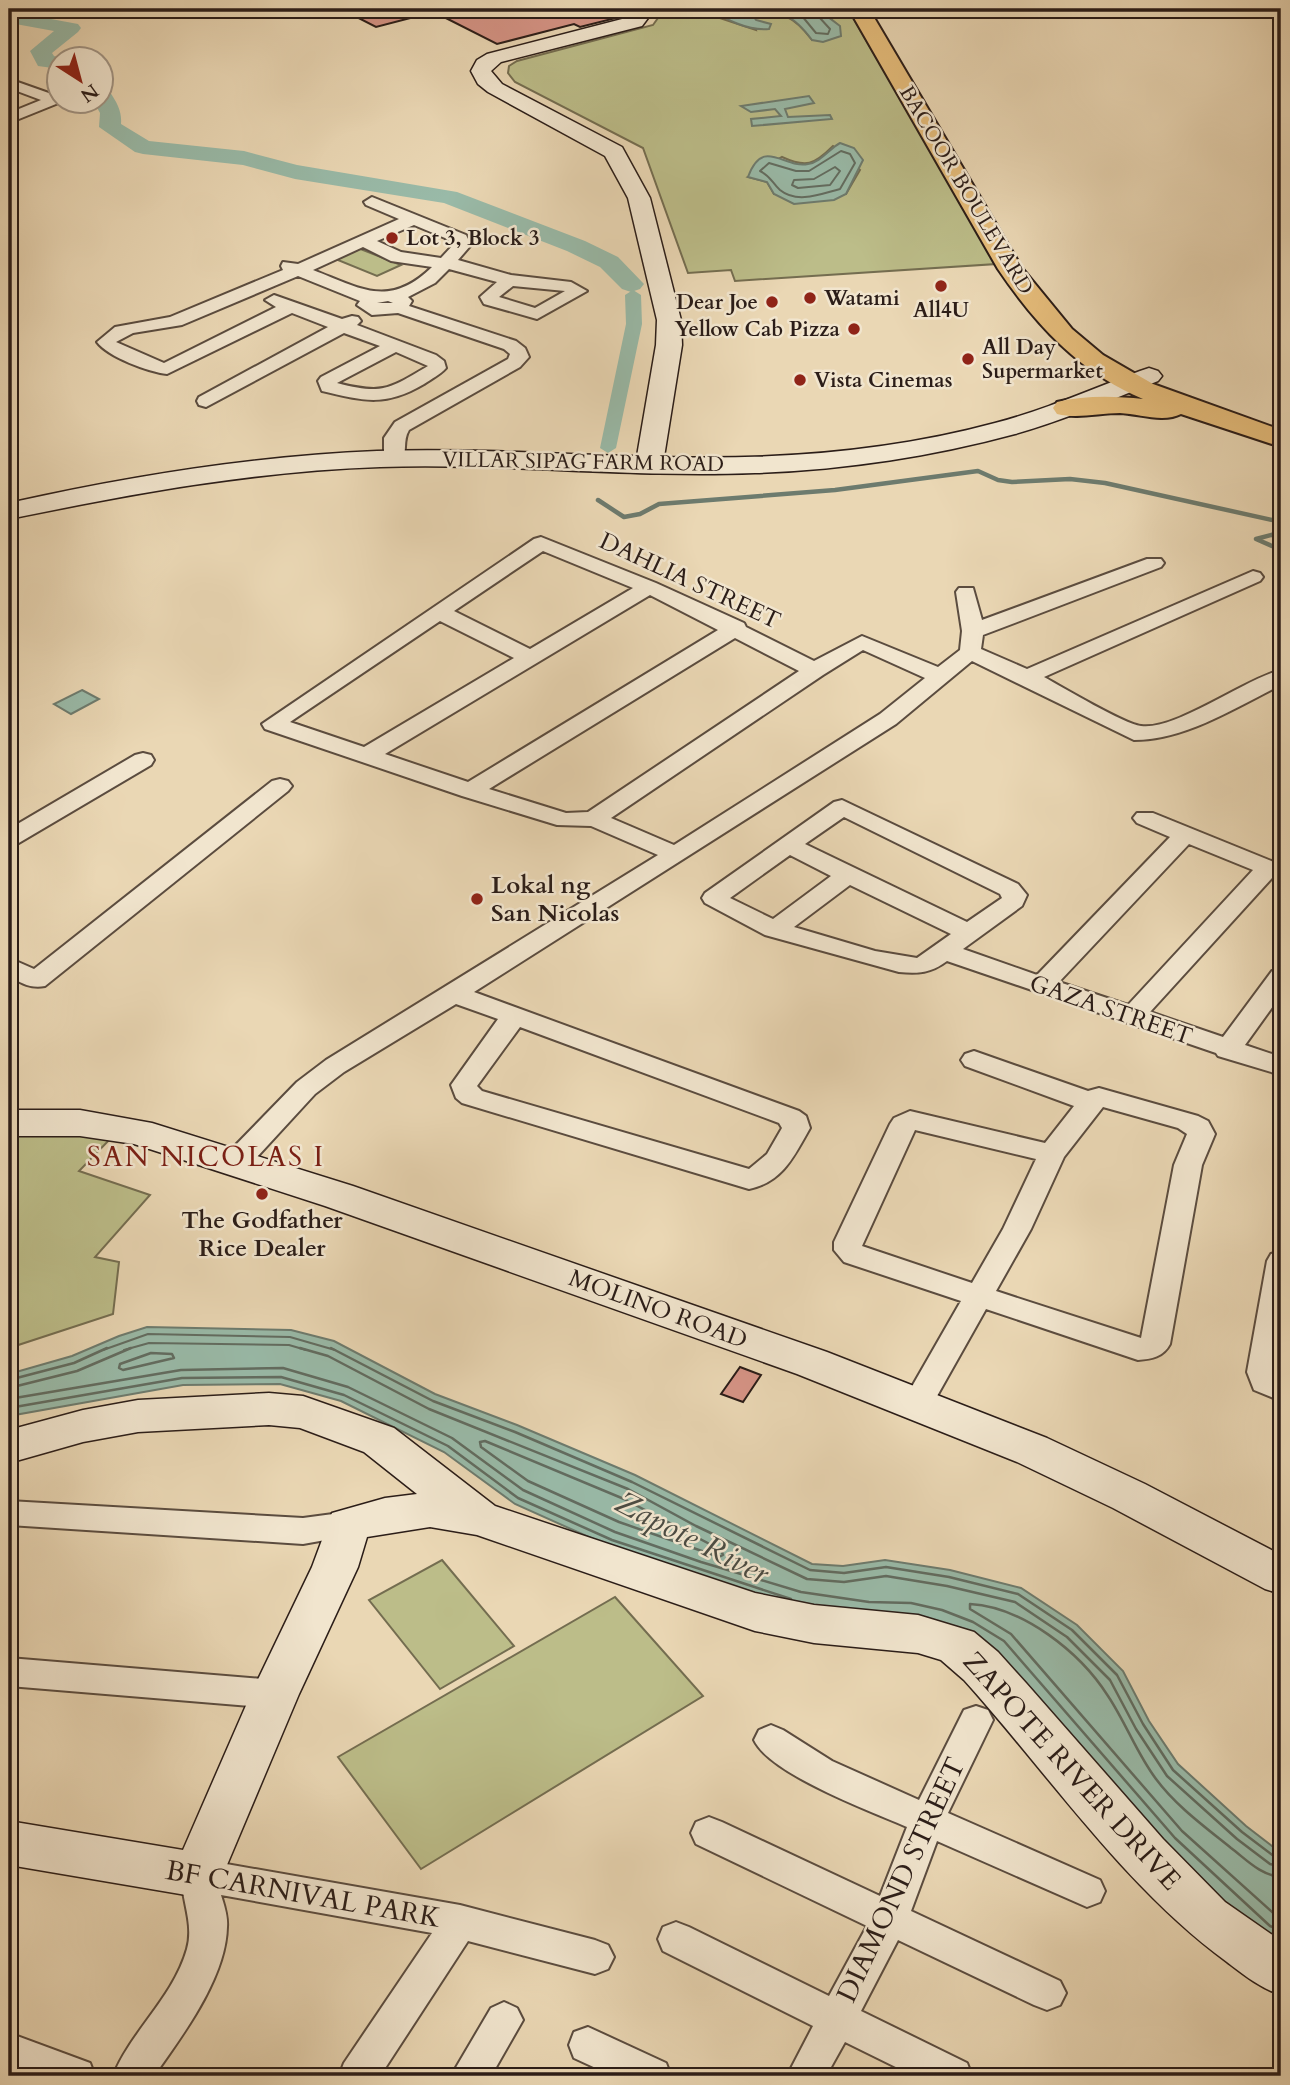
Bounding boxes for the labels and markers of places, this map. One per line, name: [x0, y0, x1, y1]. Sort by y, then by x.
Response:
place label: Lot 3, Block 3: [406, 224, 539, 253]
marker: Lot 3, Block 3: [384, 230, 400, 246]
marker: All4U: [933, 278, 949, 294]
place label: Watami: [823, 284, 900, 313]
place label: Dear Joe: [676, 288, 758, 317]
marker: Watami: [802, 290, 818, 306]
marker: Dear Joe: [764, 294, 780, 310]
place label: All4U: [913, 296, 969, 325]
place label: Yellow Cab Pizza: [674, 315, 841, 344]
marker: Yellow Cab Pizza: [846, 321, 862, 337]
place label: All Day Supermarket: [982, 333, 1103, 386]
marker: All Day Supermarket: [960, 351, 976, 367]
place label: Vista Cinemas: [814, 366, 952, 395]
marker: Vista Cinemas: [792, 372, 808, 388]
place label: Lokal ng San Nicolas: [491, 869, 619, 930]
marker: Lokal ng San Nicolas: [469, 891, 485, 907]
marker: The Godfather Rice Dealer: [254, 1186, 270, 1202]
place label: The Godfather Rice Dealer: [181, 1204, 343, 1265]

